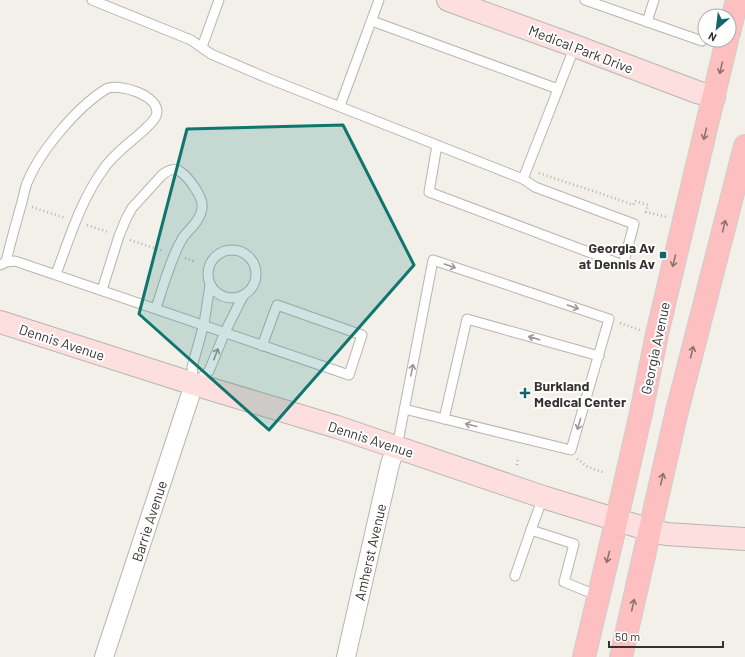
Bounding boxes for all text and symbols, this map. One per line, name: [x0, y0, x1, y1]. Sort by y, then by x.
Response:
north arrow: [697, 8, 737, 48]
street label: Medical Park Drive: [526, 21, 636, 77]
text: N: [706, 30, 718, 45]
one-way arrow: [716, 61, 724, 74]
one-way arrow: [701, 128, 708, 141]
one-way arrow: [721, 220, 729, 233]
place label: Georgia Av at Dennis Av: [579, 239, 655, 272]
marker: Georgia Av at Dennis Av: [658, 250, 668, 260]
one-way arrow: [670, 254, 678, 267]
one-way arrow: [444, 262, 456, 270]
street label: Georgia Avenue: [637, 300, 673, 396]
one-way arrow: [567, 304, 580, 311]
street label: Dennis Avenue: [17, 320, 107, 364]
one-way arrow: [528, 334, 541, 341]
one-way arrow: [689, 346, 697, 359]
one-way arrow: [213, 348, 221, 360]
one-way arrow: [408, 364, 416, 377]
place label: Burkland Medical Center: [534, 377, 627, 410]
marker: Burkland Medical Center: [519, 387, 531, 399]
street label: Dennis Avenue: [326, 417, 416, 461]
one-way arrow: [575, 417, 582, 430]
one-way arrow: [465, 421, 478, 429]
one-way arrow: [658, 472, 666, 485]
street label: Barrie Avenue: [128, 478, 170, 564]
street label: Amherst Avenue: [351, 502, 389, 602]
one-way arrow: [604, 551, 611, 564]
one-way arrow: [630, 599, 637, 612]
scale bar: [609, 623, 723, 649]
text: 50 m: [615, 629, 640, 643]

